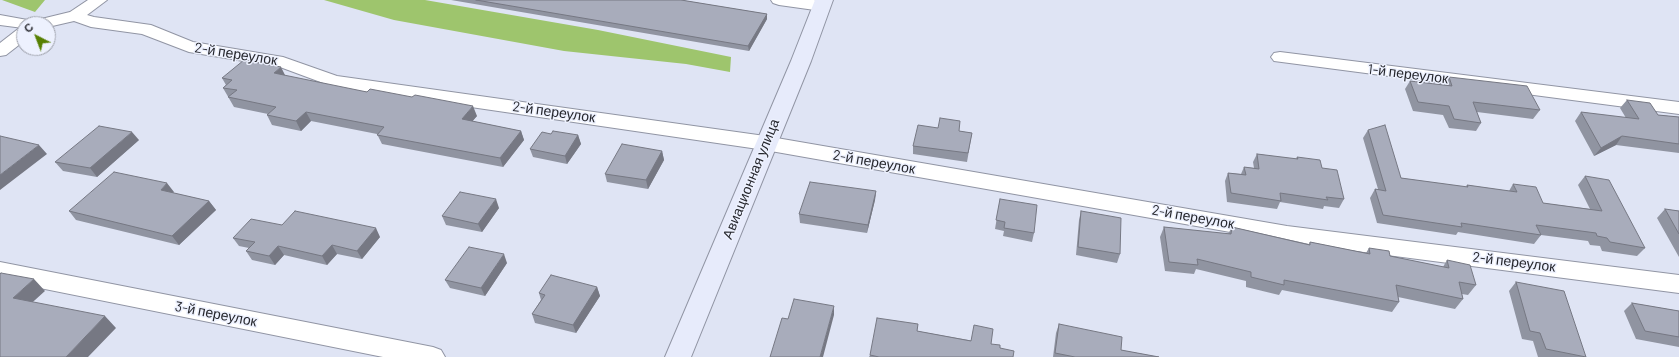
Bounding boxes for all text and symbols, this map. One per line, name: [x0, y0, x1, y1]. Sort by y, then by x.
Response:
north arrow: [16, 16, 56, 56]
text: С: [21, 20, 36, 35]
street label: 2-й переулок: [194, 39, 278, 69]
street label: 1-й переулок: [1367, 61, 1449, 87]
street label: 2-й переулок: [512, 98, 596, 126]
street label: Авиационная улица: [719, 116, 783, 242]
street label: 2-й переулок: [831, 146, 917, 178]
street label: 2-й переулок: [1150, 201, 1236, 233]
street label: 2-й переулок: [1472, 249, 1556, 275]
street label: 3-й переулок: [174, 298, 258, 330]

